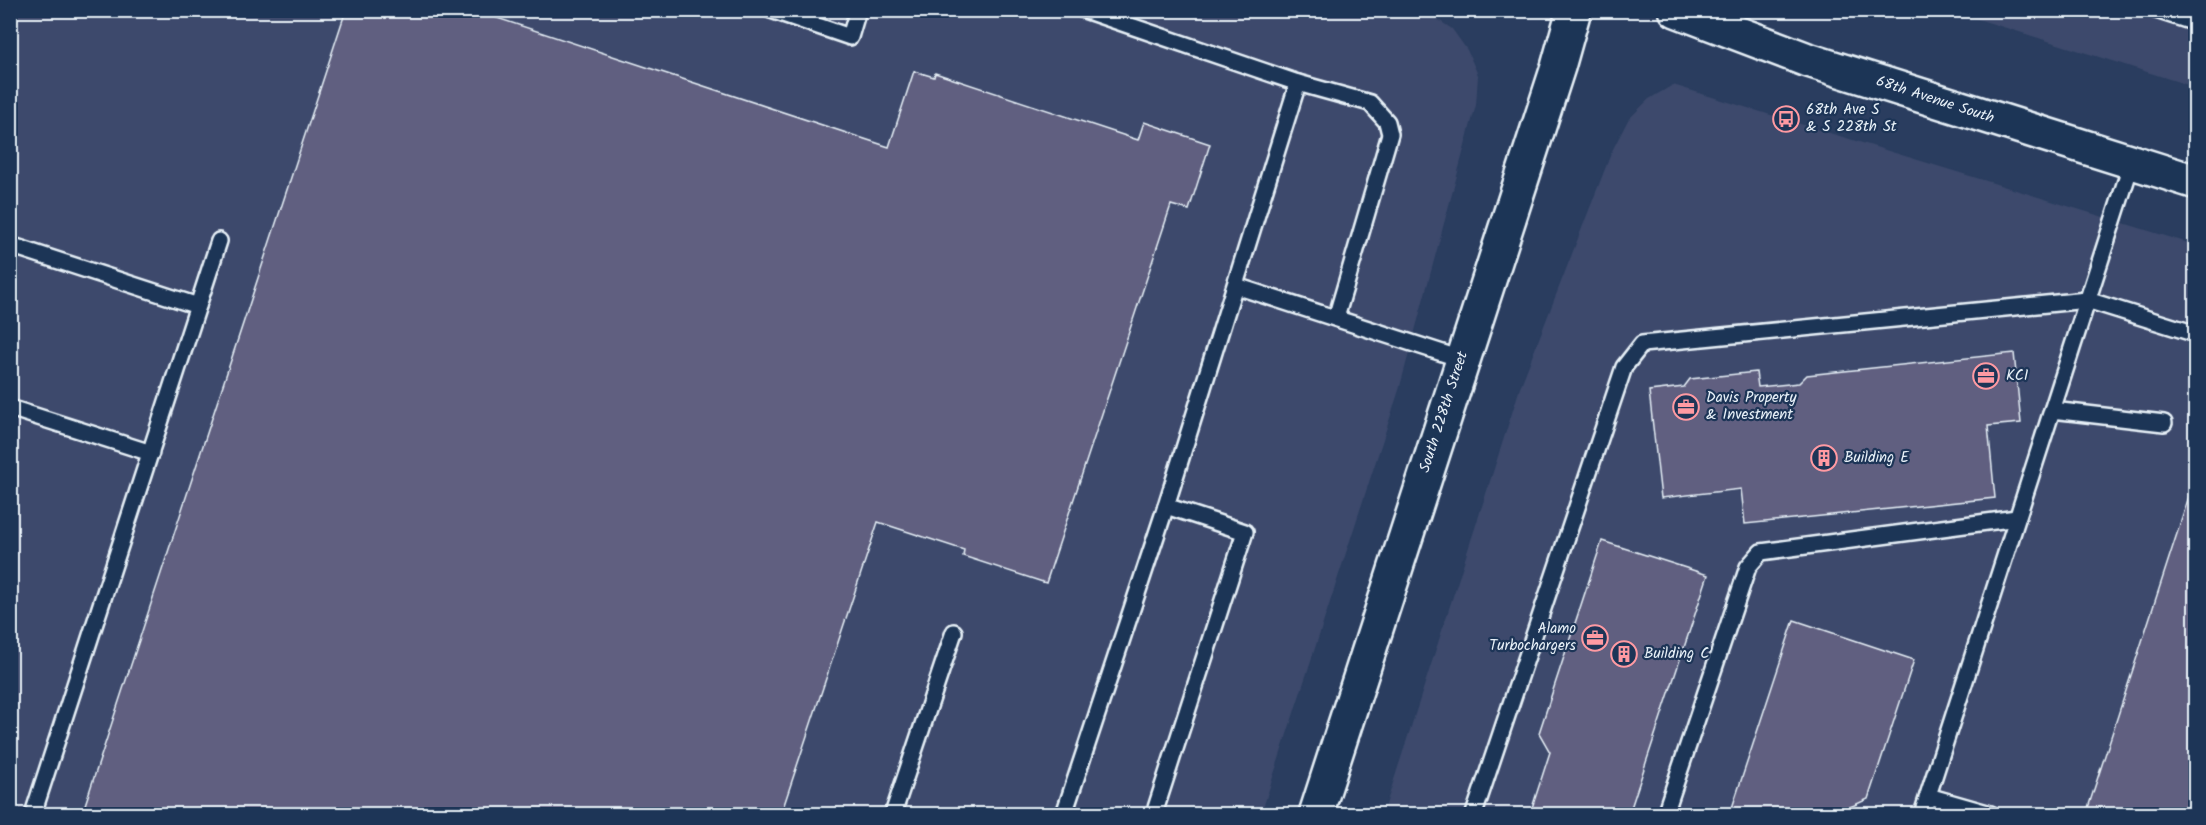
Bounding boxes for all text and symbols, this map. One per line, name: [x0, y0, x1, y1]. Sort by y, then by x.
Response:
street label: 68th Avenue South: [1873, 70, 1997, 130]
place label: 68th Ave S & S 228th St: [1806, 98, 1897, 139]
bus stop icon: 68th Ave S & S 228th St: [1771, 104, 1801, 134]
street label: South 228th Street: [1413, 348, 1475, 476]
office icon: KCI: [1971, 361, 2001, 391]
place label: KCI: [2006, 364, 2029, 388]
place label: Davis Property & Investment: [1706, 386, 1798, 427]
office icon: Davis Property & Investment: [1671, 392, 1701, 422]
building icon: Building E: [1809, 443, 1839, 473]
place label: Building E: [1844, 446, 1910, 470]
place label: Alamo Turbochargers: [1489, 617, 1577, 658]
office icon: Alamo Turbochargers: [1580, 623, 1610, 653]
building icon: Building C: [1609, 639, 1639, 669]
place label: Building C: [1644, 642, 1709, 666]

